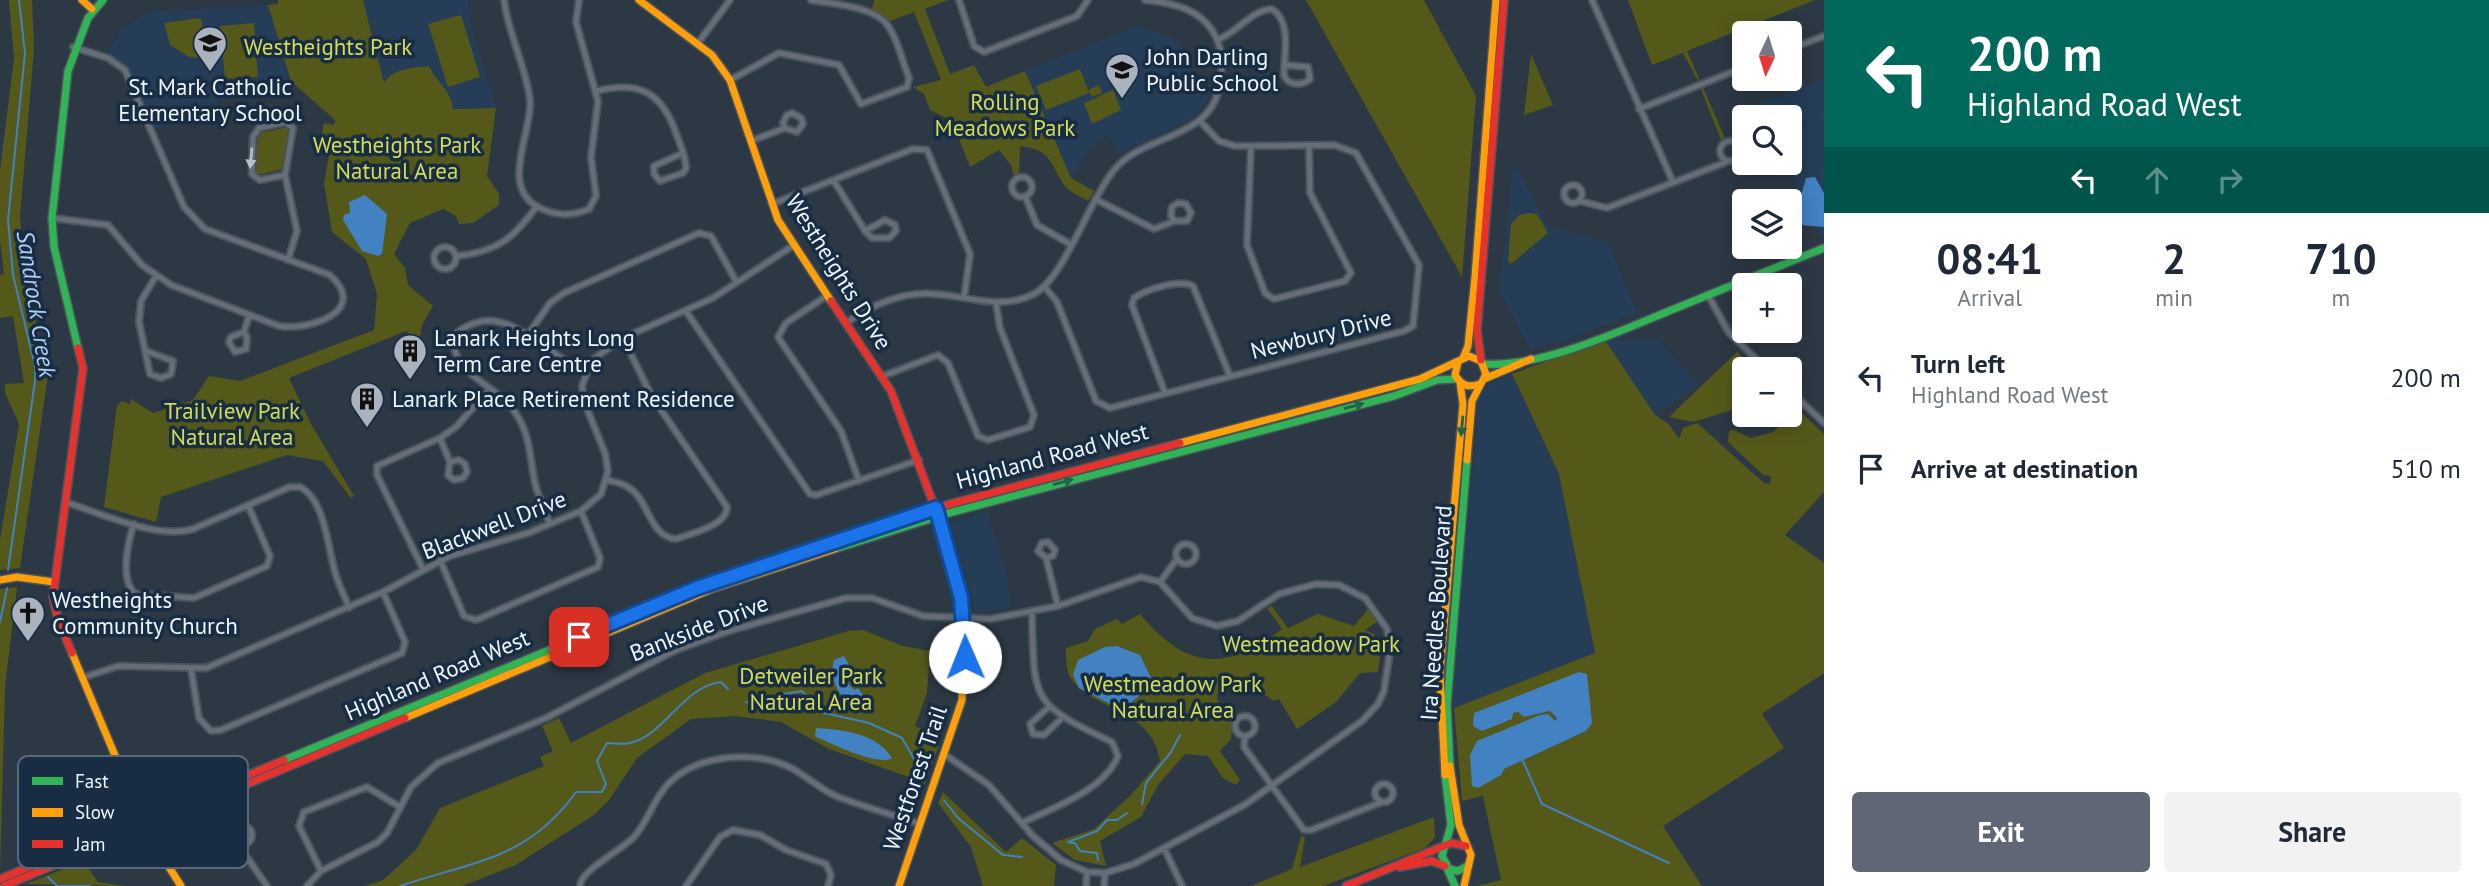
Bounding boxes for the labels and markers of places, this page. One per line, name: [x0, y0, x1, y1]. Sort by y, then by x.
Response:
school or university icon: St. Mark Catholic Elementary School: [191, 24, 229, 73]
place label: John Darling Public School: [1145, 42, 1279, 97]
school or university icon: John Darling Public School: [1103, 51, 1141, 100]
place label: St. Mark Catholic Elementary School: [118, 72, 302, 127]
place label: Lanark Heights Long Term Care Centre: [434, 323, 635, 378]
building icon: Lanark Heights Long Term Care Centre: [391, 332, 429, 381]
building icon: Lanark Place Retirement Residence: [348, 380, 386, 429]
place label: Lanark Place Retirement Residence: [392, 384, 735, 413]
place label: Westheights Community Church: [52, 585, 238, 640]
church icon: Westheights Community Church: [9, 594, 47, 643]
pin: [549, 607, 609, 667]

